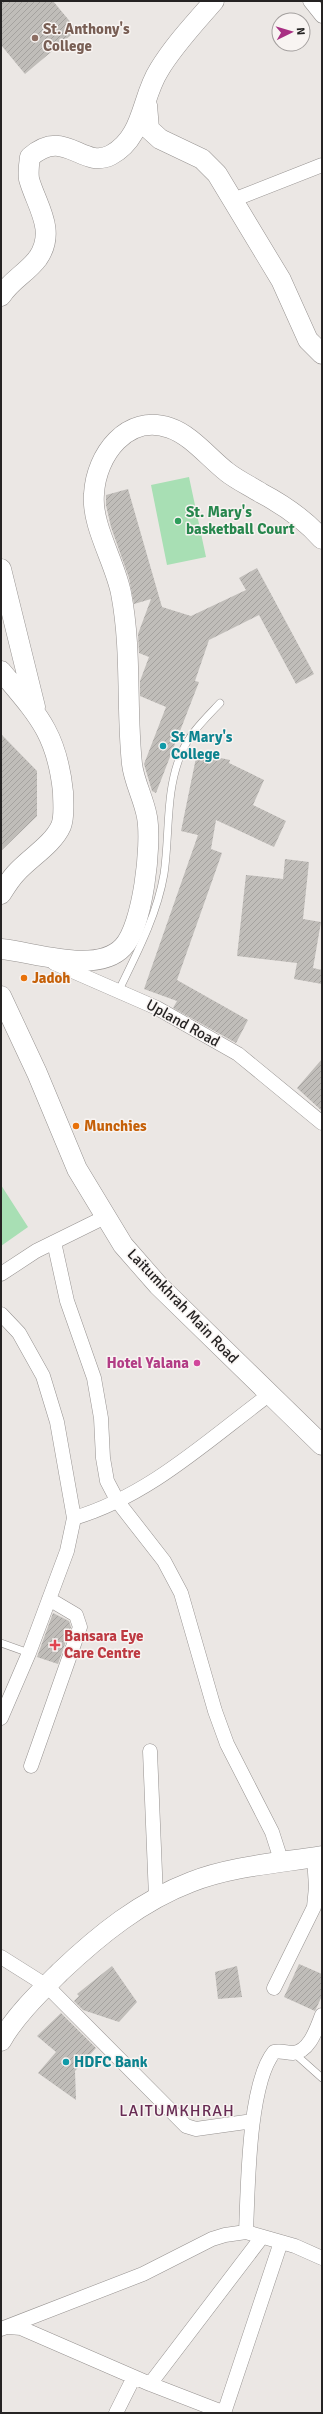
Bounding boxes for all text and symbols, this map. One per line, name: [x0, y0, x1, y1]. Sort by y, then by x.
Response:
north arrow: [271, 12, 311, 52]
place label: St. Anthony's College: [43, 20, 130, 55]
text: N: [294, 27, 307, 36]
marker: St. Anthony's College: [30, 33, 40, 43]
place label: St. Mary's basketball Court: [186, 503, 295, 538]
marker: St. Mary's basketball Court: [173, 516, 183, 526]
place label: St Mary's College: [171, 728, 233, 763]
marker: St Mary's College: [158, 741, 168, 751]
place label: Jadoh: [32, 969, 70, 987]
marker: Jadoh: [19, 973, 29, 983]
street label: Upland Road: [143, 995, 223, 1051]
place label: Munchies: [84, 1117, 147, 1135]
marker: Munchies: [71, 1121, 81, 1131]
street label: Laitumkhrah Main Road: [124, 1245, 242, 1367]
place label: Hotel Yalana: [107, 1354, 189, 1372]
marker: Hotel Yalana: [192, 1358, 202, 1368]
place label: Bansara Eye Care Centre: [64, 1627, 143, 1662]
marker: Bansara Eye Care Centre: [49, 1639, 61, 1651]
place label: HDFC Bank: [74, 2053, 148, 2071]
marker: HDFC Bank: [61, 2057, 71, 2067]
district label: LAITUMKHRAH: [119, 2101, 235, 2121]

